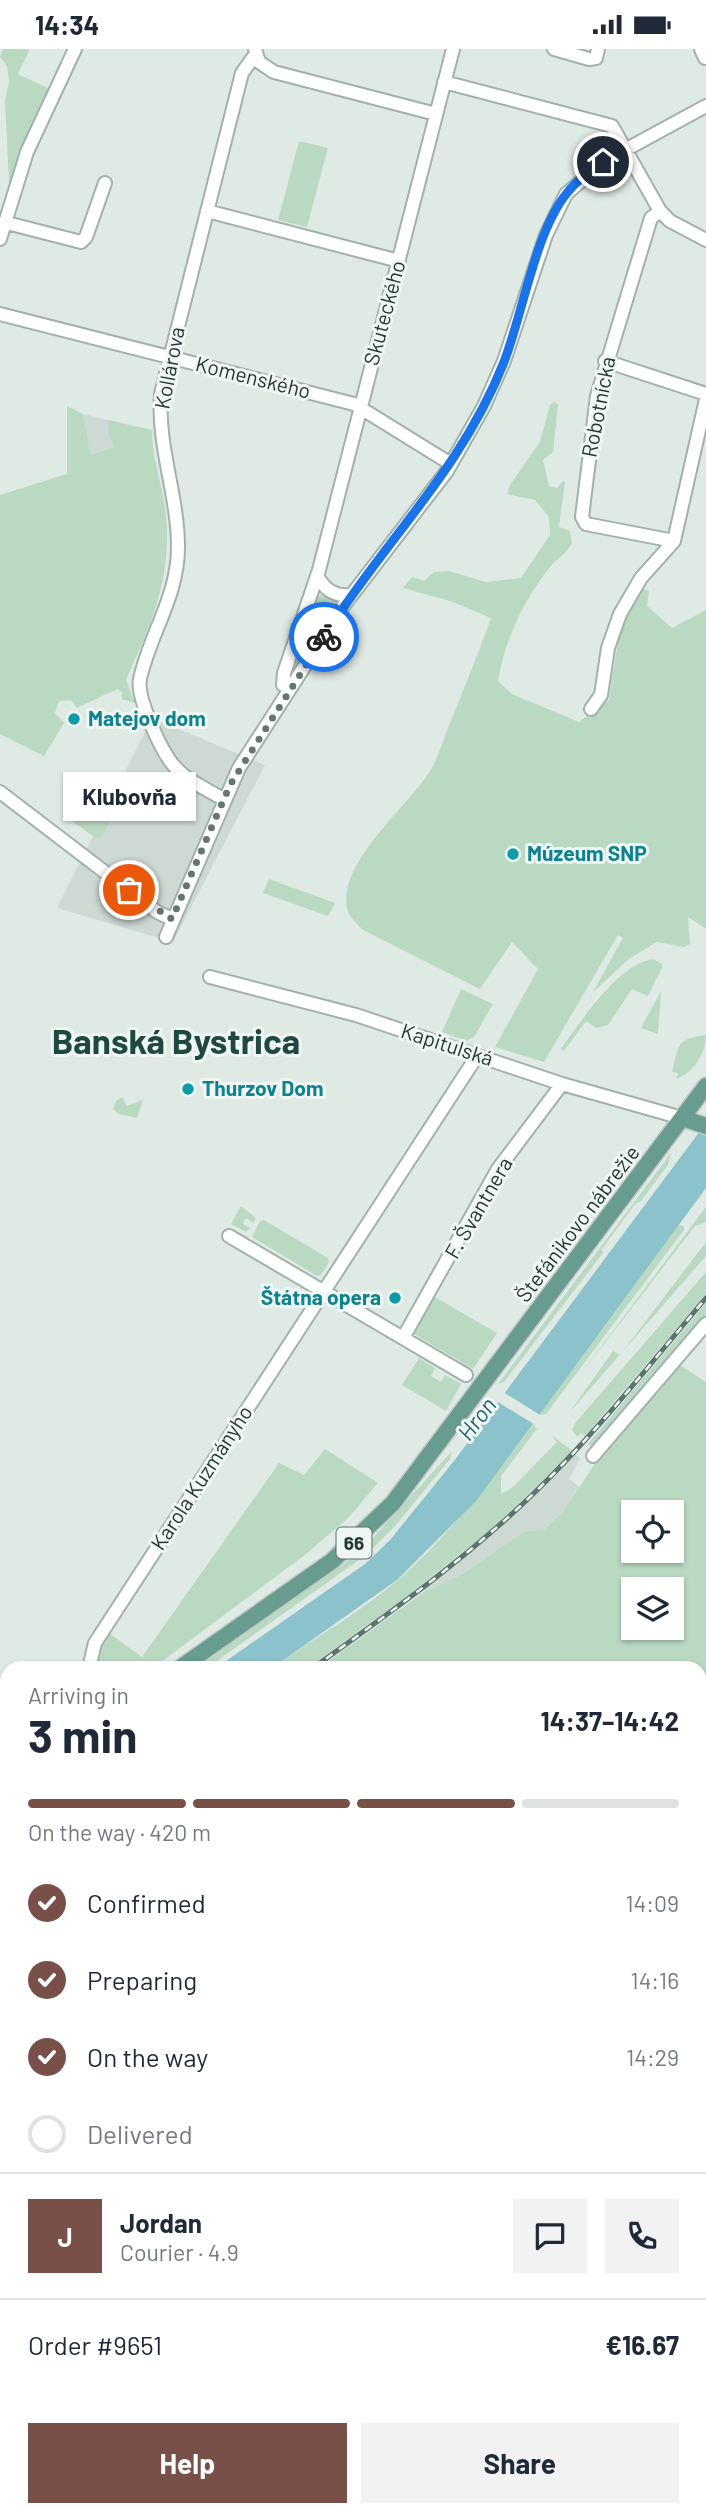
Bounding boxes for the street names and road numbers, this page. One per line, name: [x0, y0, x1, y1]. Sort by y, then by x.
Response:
street label: Skuteckého: [358, 257, 410, 368]
street label: Kollárova: [148, 324, 189, 411]
street label: Komenského: [193, 350, 314, 403]
street label: Robotnícka: [575, 354, 620, 459]
street label: Kapitulská: [398, 1017, 497, 1070]
street label: Štefánikovo nábrežie: [510, 1140, 644, 1306]
street label: F. Švantnera: [439, 1152, 517, 1262]
street label: Karola Kuzmányho: [145, 1400, 257, 1554]
road number: 66: [336, 1527, 372, 1559]

